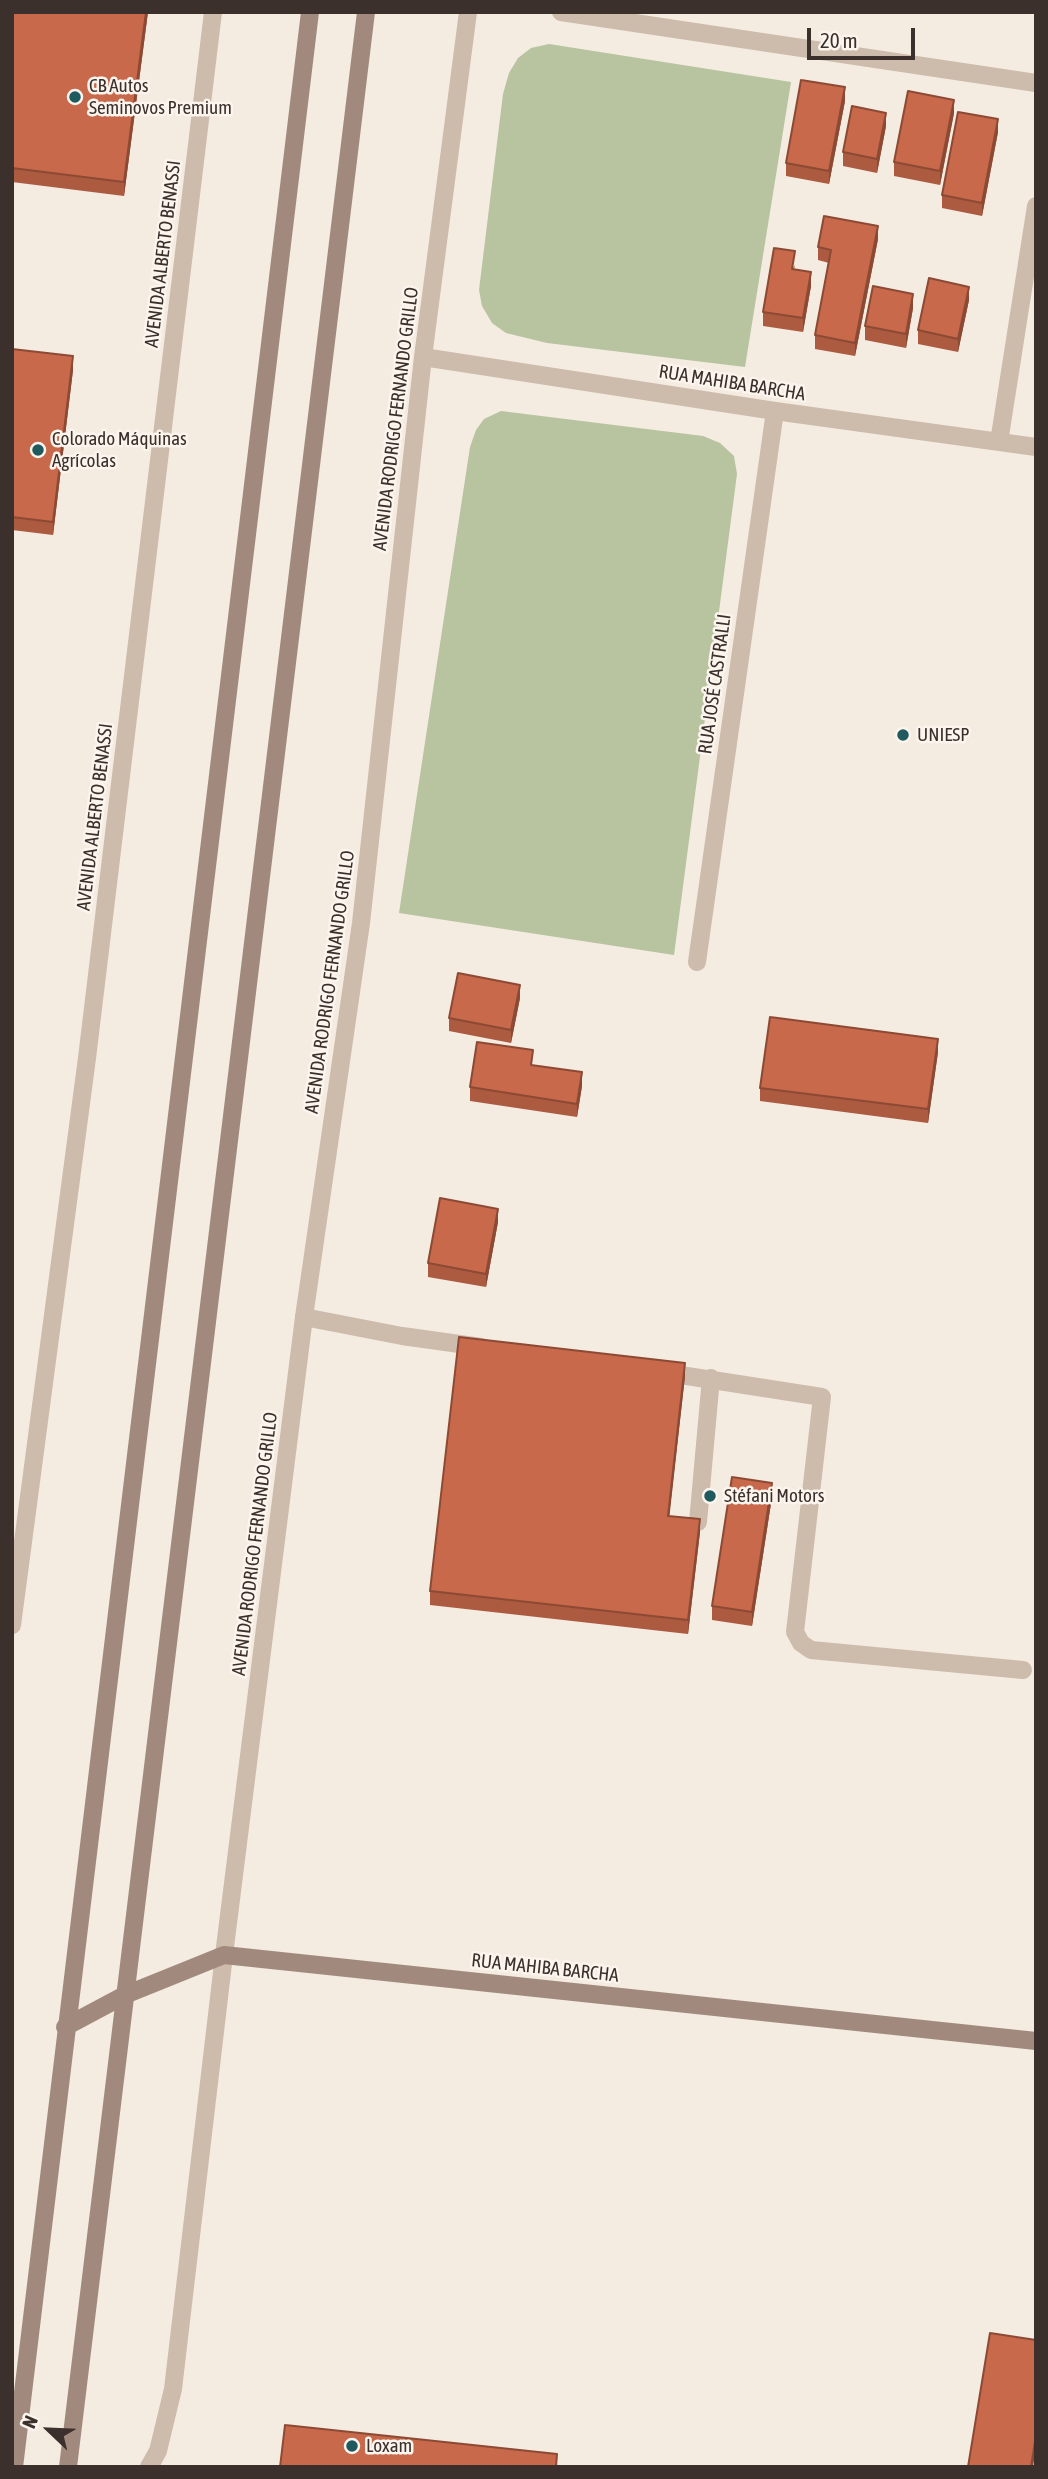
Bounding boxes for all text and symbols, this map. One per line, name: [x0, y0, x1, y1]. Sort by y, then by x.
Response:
scale bar: [810, 14, 918, 58]
text: 20 m: [820, 28, 858, 52]
place label: CB Autos Seminovos Premium: [89, 75, 232, 119]
marker: CB Autos Seminovos Premium: [67, 89, 83, 105]
street label: AVENIDA ALBERTO BENASSI: [140, 159, 186, 349]
street label: AVENIDA RODRIGO FERNANDO GRILLO: [369, 286, 423, 552]
street label: RUA MAHIBA BARCHA: [657, 360, 807, 406]
place label: Colorado Máquinas Agrícolas: [52, 428, 187, 472]
marker: Colorado Máquinas Agrícolas: [30, 442, 46, 458]
street label: RUA JOSÉ CASTRALLI: [694, 613, 736, 755]
street label: AVENIDA ALBERTO BENASSI: [72, 722, 118, 912]
place label: UNIESP: [917, 724, 970, 746]
marker: UNIESP: [895, 727, 911, 743]
street label: AVENIDA RODRIGO FERNANDO GRILLO: [300, 849, 360, 1115]
street label: AVENIDA RODRIGO FERNANDO GRILLO: [228, 1411, 282, 1677]
place label: Stéfani Motors: [724, 1485, 824, 1507]
marker: Stéfani Motors: [702, 1488, 718, 1504]
street label: RUA MAHIBA BARCHA: [470, 1949, 620, 1987]
north arrow: [14, 2395, 84, 2465]
text: N: [17, 2412, 42, 2431]
place label: Loxam: [366, 2435, 412, 2457]
marker: Loxam: [344, 2438, 360, 2454]

